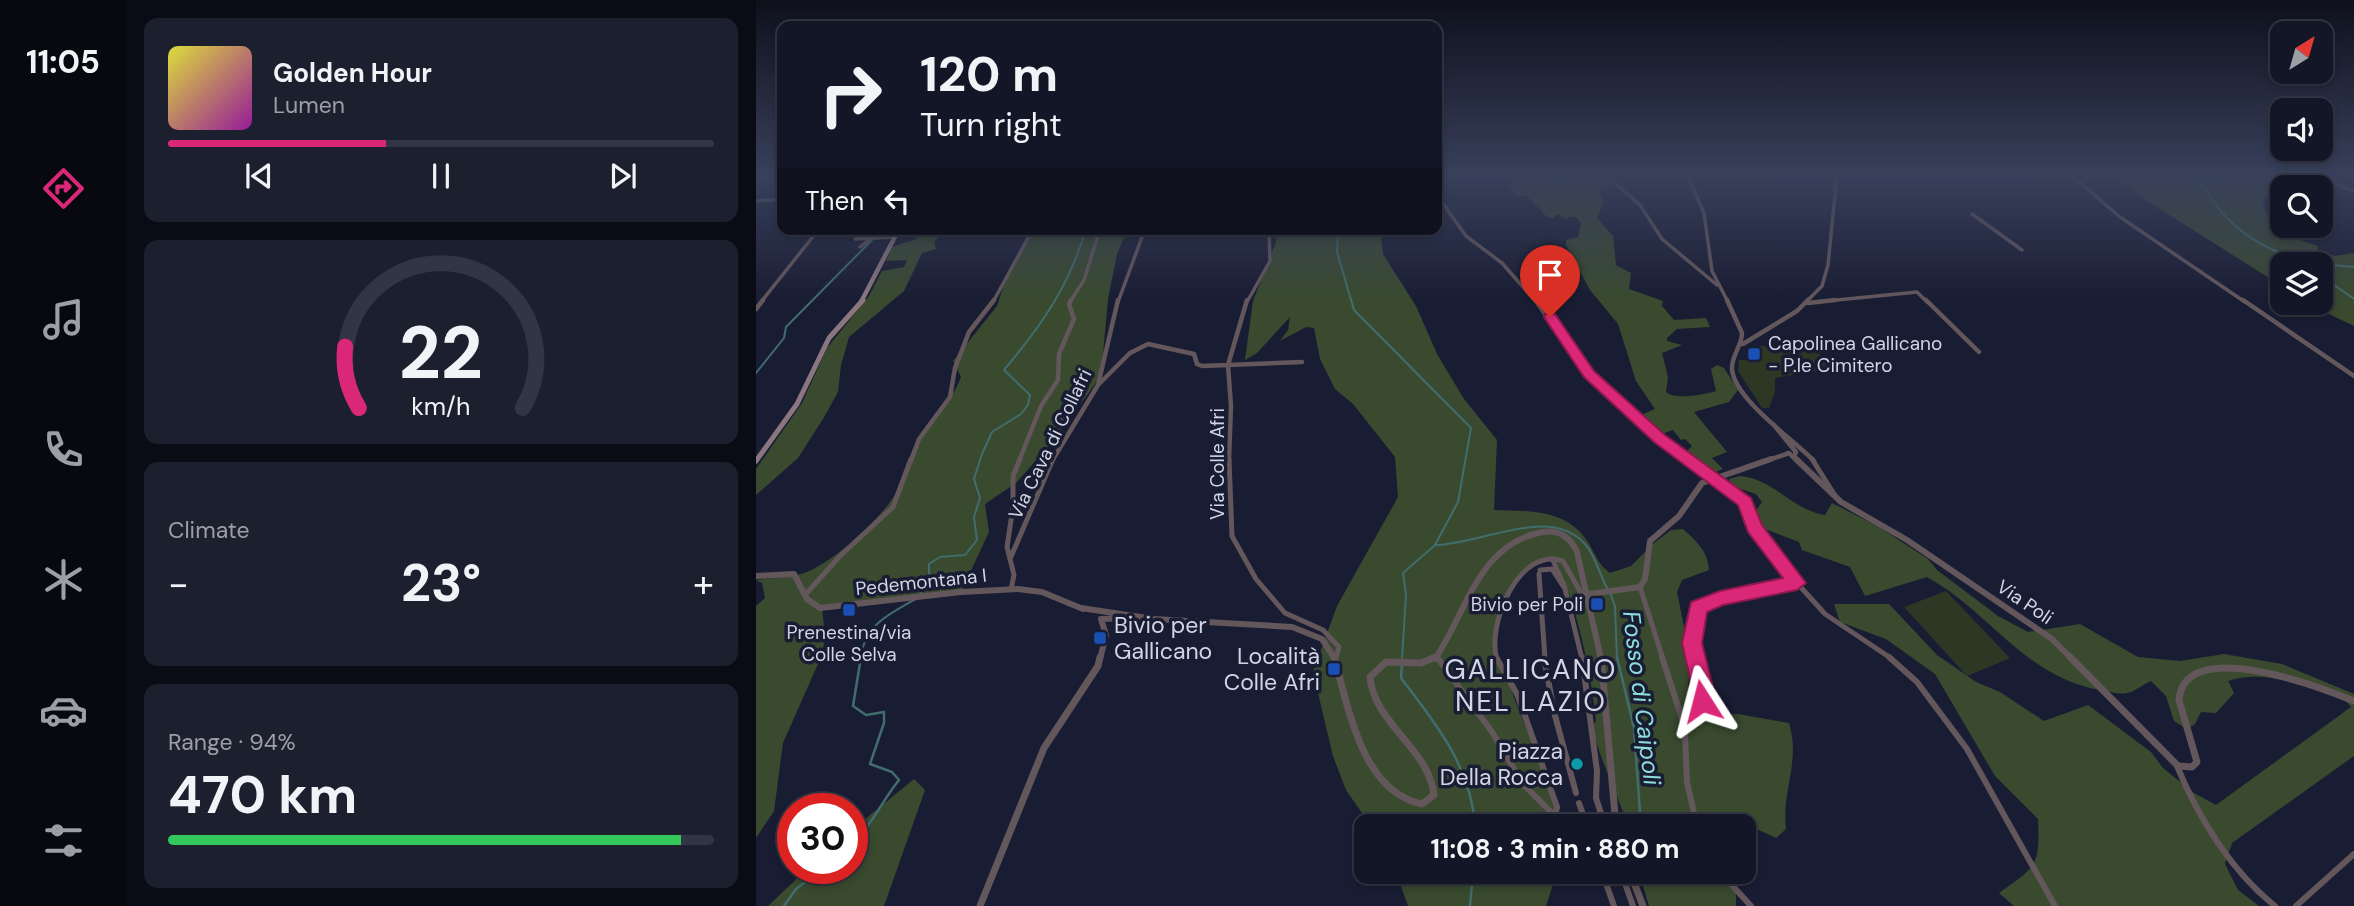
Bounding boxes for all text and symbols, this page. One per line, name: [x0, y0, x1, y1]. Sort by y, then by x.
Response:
north arrow: [2270, 21, 2333, 84]
map controls: [2270, 21, 2333, 315]
text: 11:05: [26, 41, 100, 83]
text: 120 m: [920, 42, 1058, 106]
icon: right: [805, 49, 896, 140]
text: Golden Hour: [273, 56, 432, 90]
text: Lumen: [273, 90, 345, 120]
button: sound: [2270, 98, 2333, 161]
text: Turn right: [920, 104, 1062, 146]
icon: previous: [240, 157, 278, 195]
icon: pause: [422, 157, 460, 195]
icon: next: [604, 157, 642, 195]
icon: directions: [39, 164, 88, 213]
button: search: [2270, 175, 2333, 238]
icon: left: [878, 182, 916, 220]
text: Then: [805, 184, 864, 218]
pin: [1520, 245, 1580, 317]
button: layers: [2270, 252, 2333, 315]
icon: arrive: [1531, 256, 1569, 294]
icon: music: [39, 295, 88, 344]
text: 22: [399, 306, 483, 401]
place label: Capolinea Gallicano - P.le Cimitero: [1768, 331, 1942, 378]
marker: Capolinea Gallicano - P.le Cimitero: [1746, 346, 1762, 362]
street label: Via Cava di Collafri: [1003, 365, 1097, 523]
text: km/h: [411, 390, 471, 423]
street label: Via Colle Afri: [1205, 408, 1230, 520]
icon: phone: [39, 425, 88, 474]
text: Climate: [168, 515, 250, 545]
text: 23°: [401, 549, 481, 617]
icon: climate: [39, 555, 88, 604]
text: −: [168, 559, 189, 609]
text: +: [693, 559, 714, 609]
street label: Pedemontana I: [854, 563, 988, 601]
street label: Via Poli: [1992, 574, 2058, 630]
place label: Bivio per Poli: [1471, 592, 1583, 617]
marker: Bivio per Poli: [1589, 596, 1605, 612]
marker: Prenestina/via Colle Selva: [841, 602, 857, 618]
water label: Fosso di Caipoli: [1616, 609, 1668, 788]
place label: Bivio per Gallicano: [1114, 610, 1212, 666]
place label: Prenestina/via Colle Selva: [787, 620, 911, 667]
marker: Bivio per Gallicano: [1092, 630, 1108, 646]
place label: Località Colle Afri: [1224, 641, 1320, 697]
district label: GALLICANO NEL LAZIO: [1444, 651, 1618, 720]
marker: Località Colle Afri: [1326, 661, 1342, 677]
position arrow: [1665, 664, 1739, 738]
icon: car: [39, 686, 88, 735]
text: Range · 94%: [168, 727, 296, 757]
place label: Piazza Della Rocca: [1440, 736, 1563, 792]
marker: Piazza Della Rocca: [1569, 756, 1585, 772]
text: 470 km: [168, 761, 357, 829]
speed limit sign: 30: [777, 793, 868, 884]
icon: filters: [39, 816, 88, 865]
text: 11:08 · 3 min · 880 m: [1430, 832, 1680, 866]

